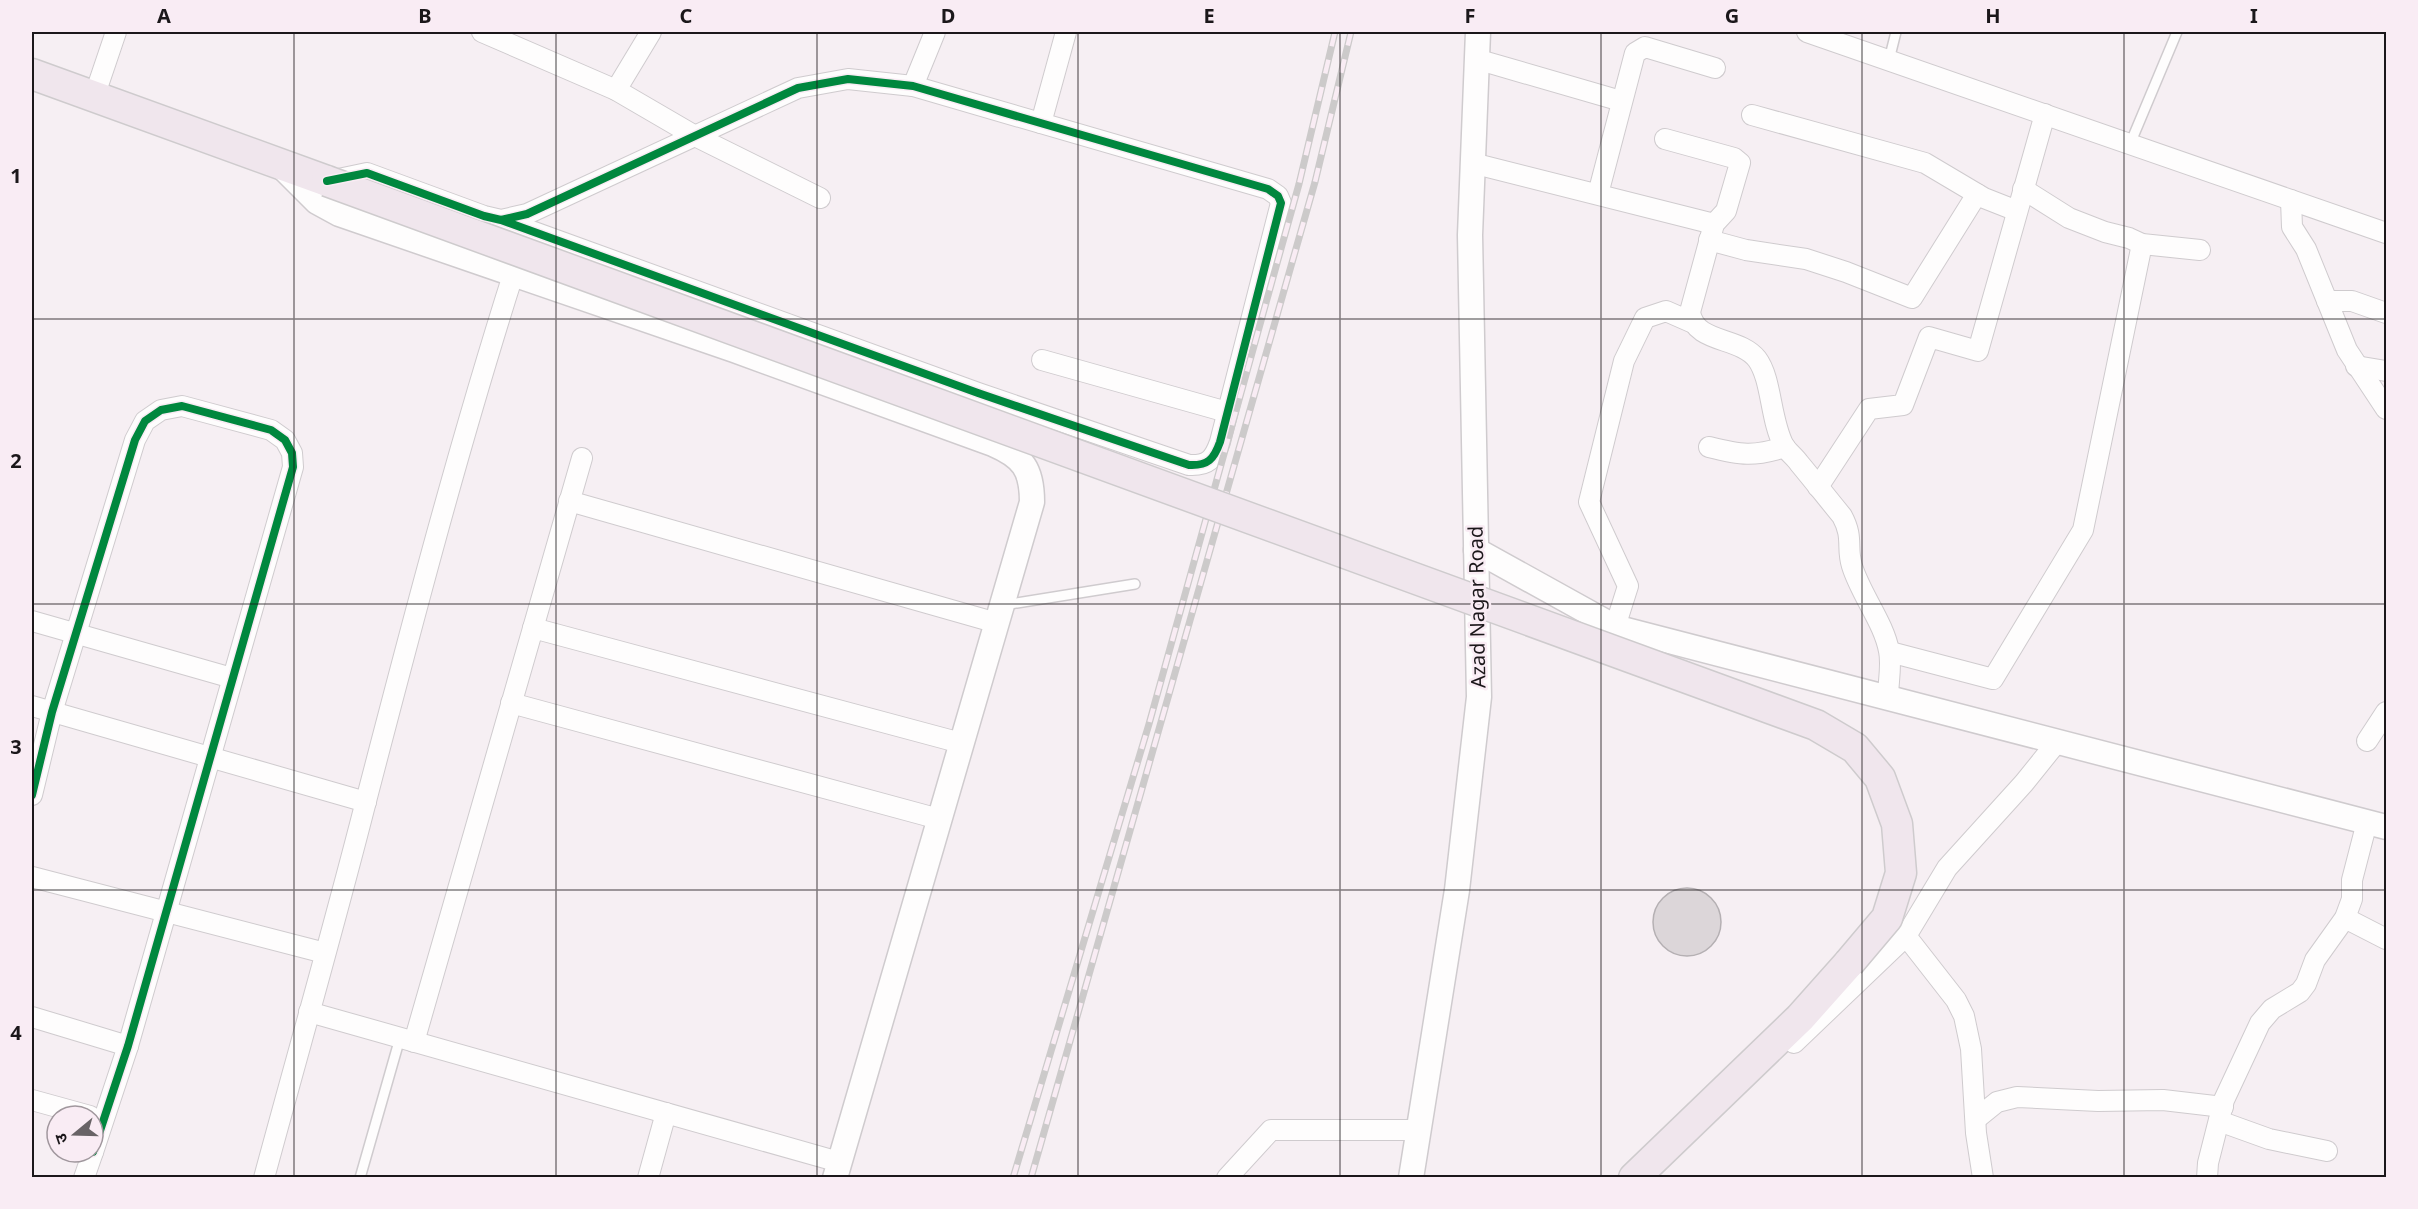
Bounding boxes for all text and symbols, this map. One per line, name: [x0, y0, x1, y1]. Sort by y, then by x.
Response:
text: A: [157, 2, 171, 29]
text: B: [418, 2, 432, 29]
text: C: [680, 2, 693, 29]
text: D: [941, 2, 955, 29]
text: E: [1203, 2, 1215, 29]
text: F: [1465, 2, 1475, 29]
text: G: [1725, 2, 1739, 29]
text: H: [1985, 2, 2001, 29]
text: I: [2250, 2, 2258, 29]
text: 1: [10, 162, 22, 189]
text: 2: [10, 447, 22, 474]
street label: Azad Nagar Road: [1462, 526, 1491, 688]
text: 3: [10, 733, 22, 760]
text: 4: [10, 1019, 22, 1046]
north arrow: [45, 1104, 105, 1164]
text: उ: [49, 1130, 73, 1147]

